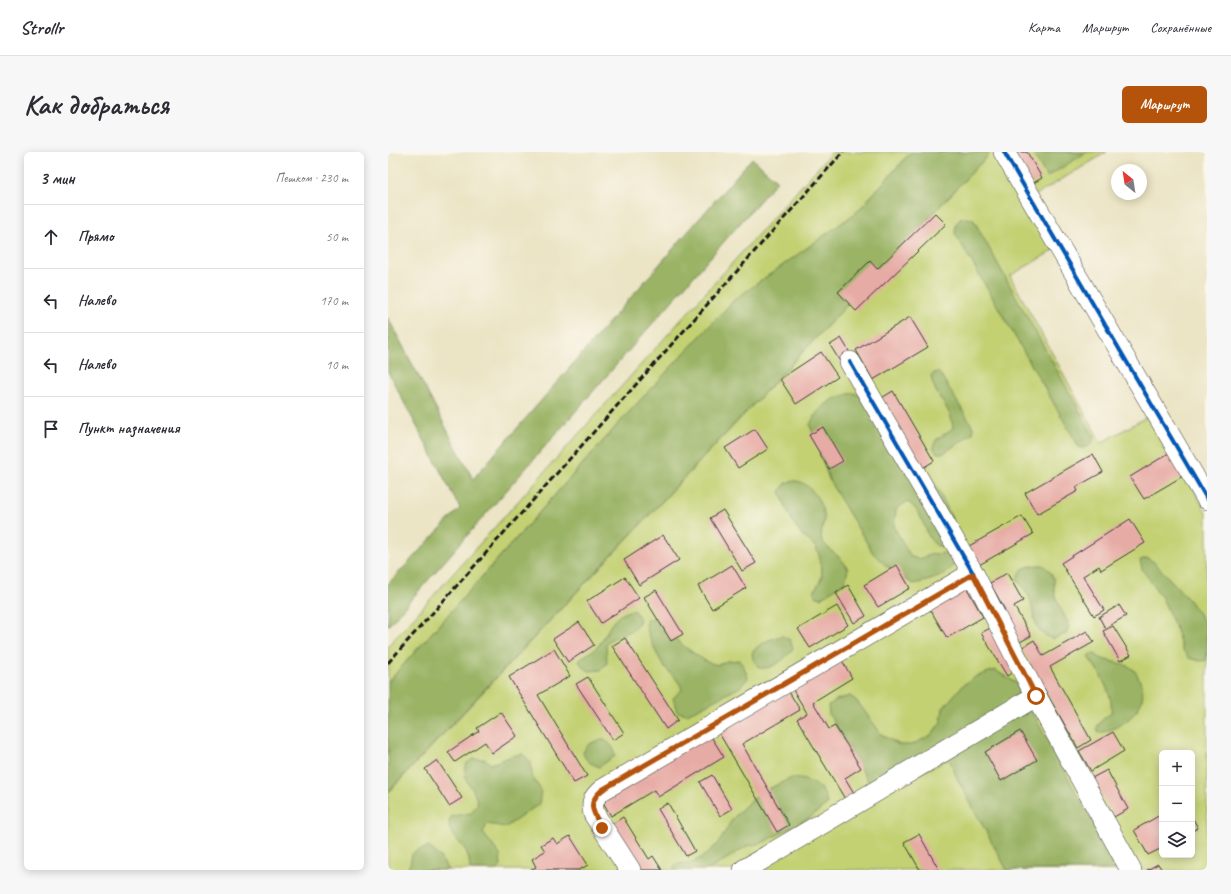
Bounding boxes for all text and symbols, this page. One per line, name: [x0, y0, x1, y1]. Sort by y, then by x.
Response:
text: Strollr: [20, 16, 63, 40]
text: Карта: [1028, 19, 1060, 36]
text: Маршрут: [1082, 19, 1128, 36]
text: Сохранённые: [1150, 19, 1211, 36]
button: Маршрут: [1122, 86, 1207, 123]
text: Как добраться: [24, 87, 169, 122]
north arrow: [1111, 164, 1147, 200]
text: 3 мин: [40, 168, 75, 189]
text: Пешком · 230 m: [275, 170, 348, 186]
icon: ahead: [40, 226, 62, 248]
text: Прямо: [78, 227, 114, 246]
text: 50 m: [326, 229, 348, 245]
icon: left: [40, 290, 62, 312]
text: Налево: [78, 291, 116, 310]
text: 170 m: [320, 293, 348, 309]
icon: left: [40, 354, 62, 376]
text: Налево: [78, 355, 116, 374]
text: 10 m: [326, 357, 348, 373]
icon: arrive: [40, 418, 62, 440]
text: Пункт назначения: [78, 419, 180, 438]
route start: [1027, 687, 1045, 705]
map controls: [1159, 750, 1195, 858]
button: +: [1159, 750, 1195, 786]
button: −: [1159, 786, 1195, 822]
route end: [593, 819, 611, 837]
button: layers: [1159, 822, 1195, 858]

